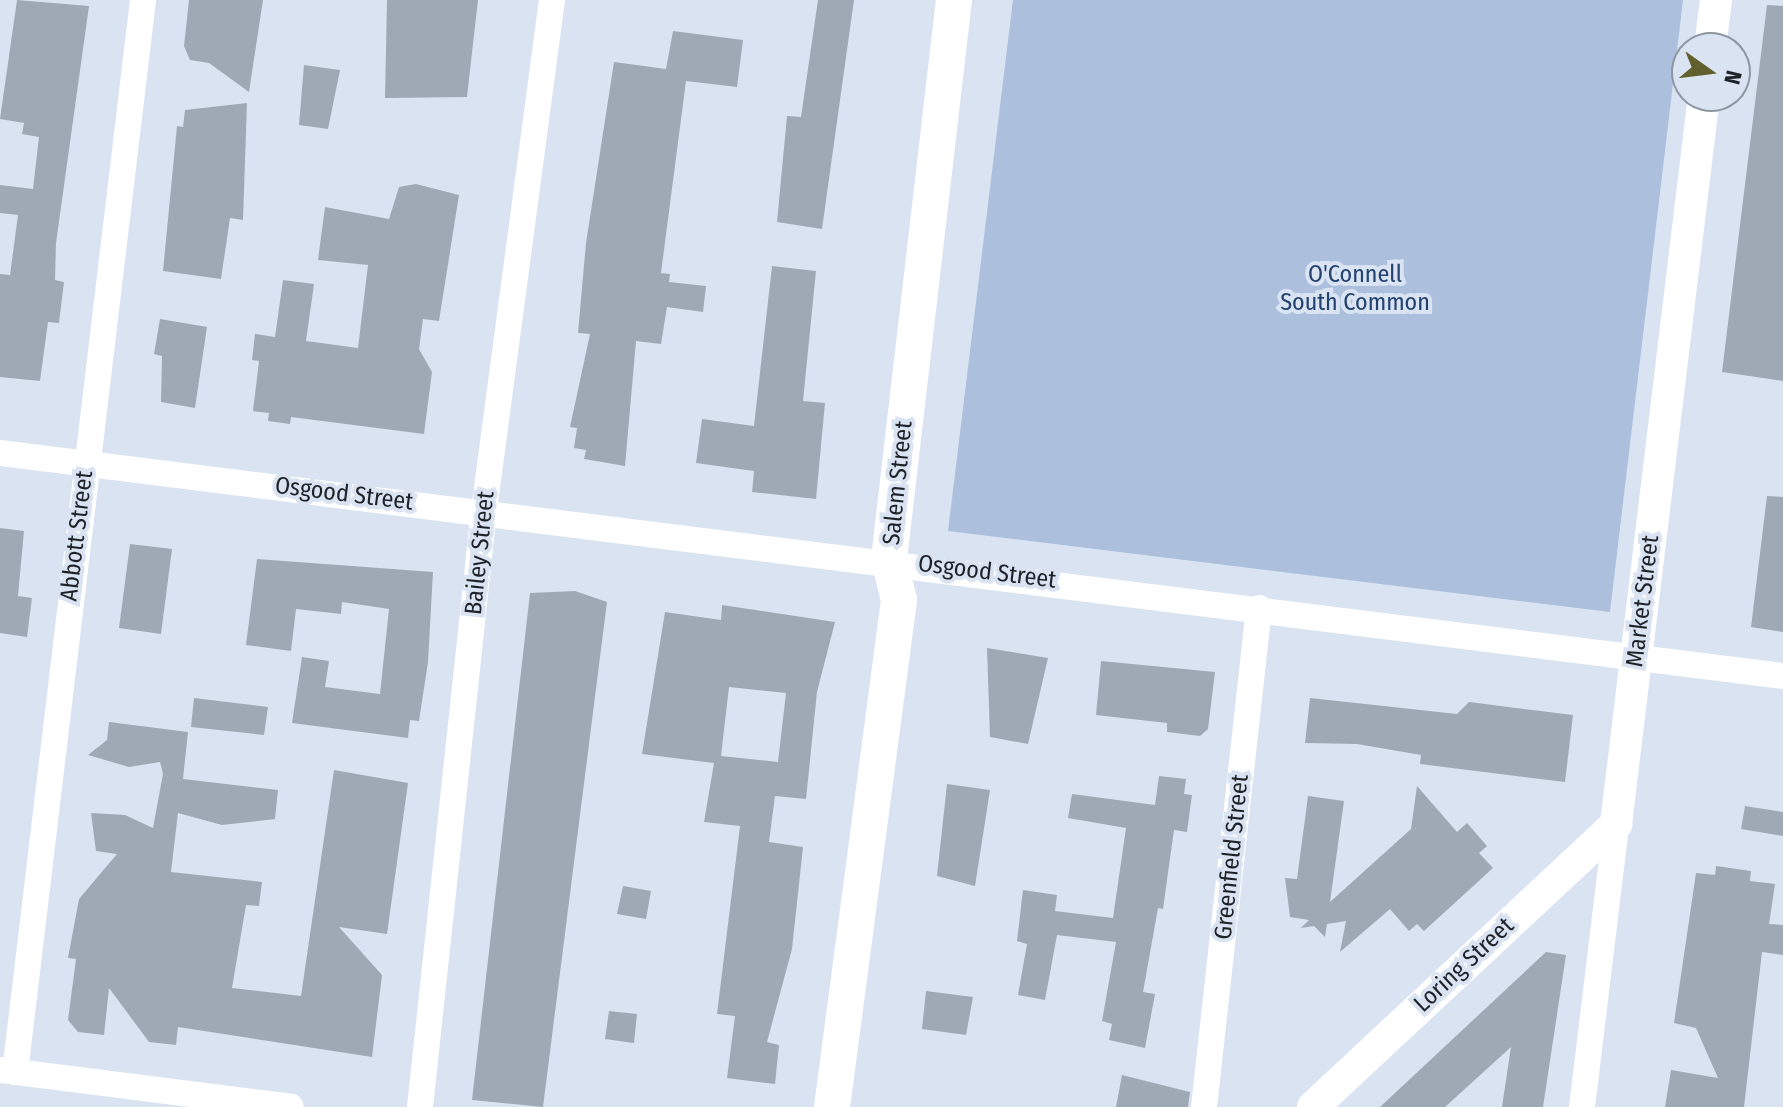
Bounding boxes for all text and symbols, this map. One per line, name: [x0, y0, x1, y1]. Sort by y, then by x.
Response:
north arrow: [1671, 32, 1751, 112]
text: N: [1718, 68, 1748, 87]
park label: O'Connell South Common: [1280, 261, 1430, 317]
street label: Salem Street: [877, 420, 919, 546]
street label: Abbott Street: [55, 469, 99, 603]
street label: Osgood Street: [273, 471, 415, 517]
street label: Bailey Street: [459, 490, 501, 616]
street label: Market Street: [1621, 533, 1665, 669]
street label: Osgood Street: [916, 549, 1058, 595]
street label: Greenfield Street: [1209, 773, 1255, 941]
street label: Loring Street: [1408, 912, 1520, 1018]

